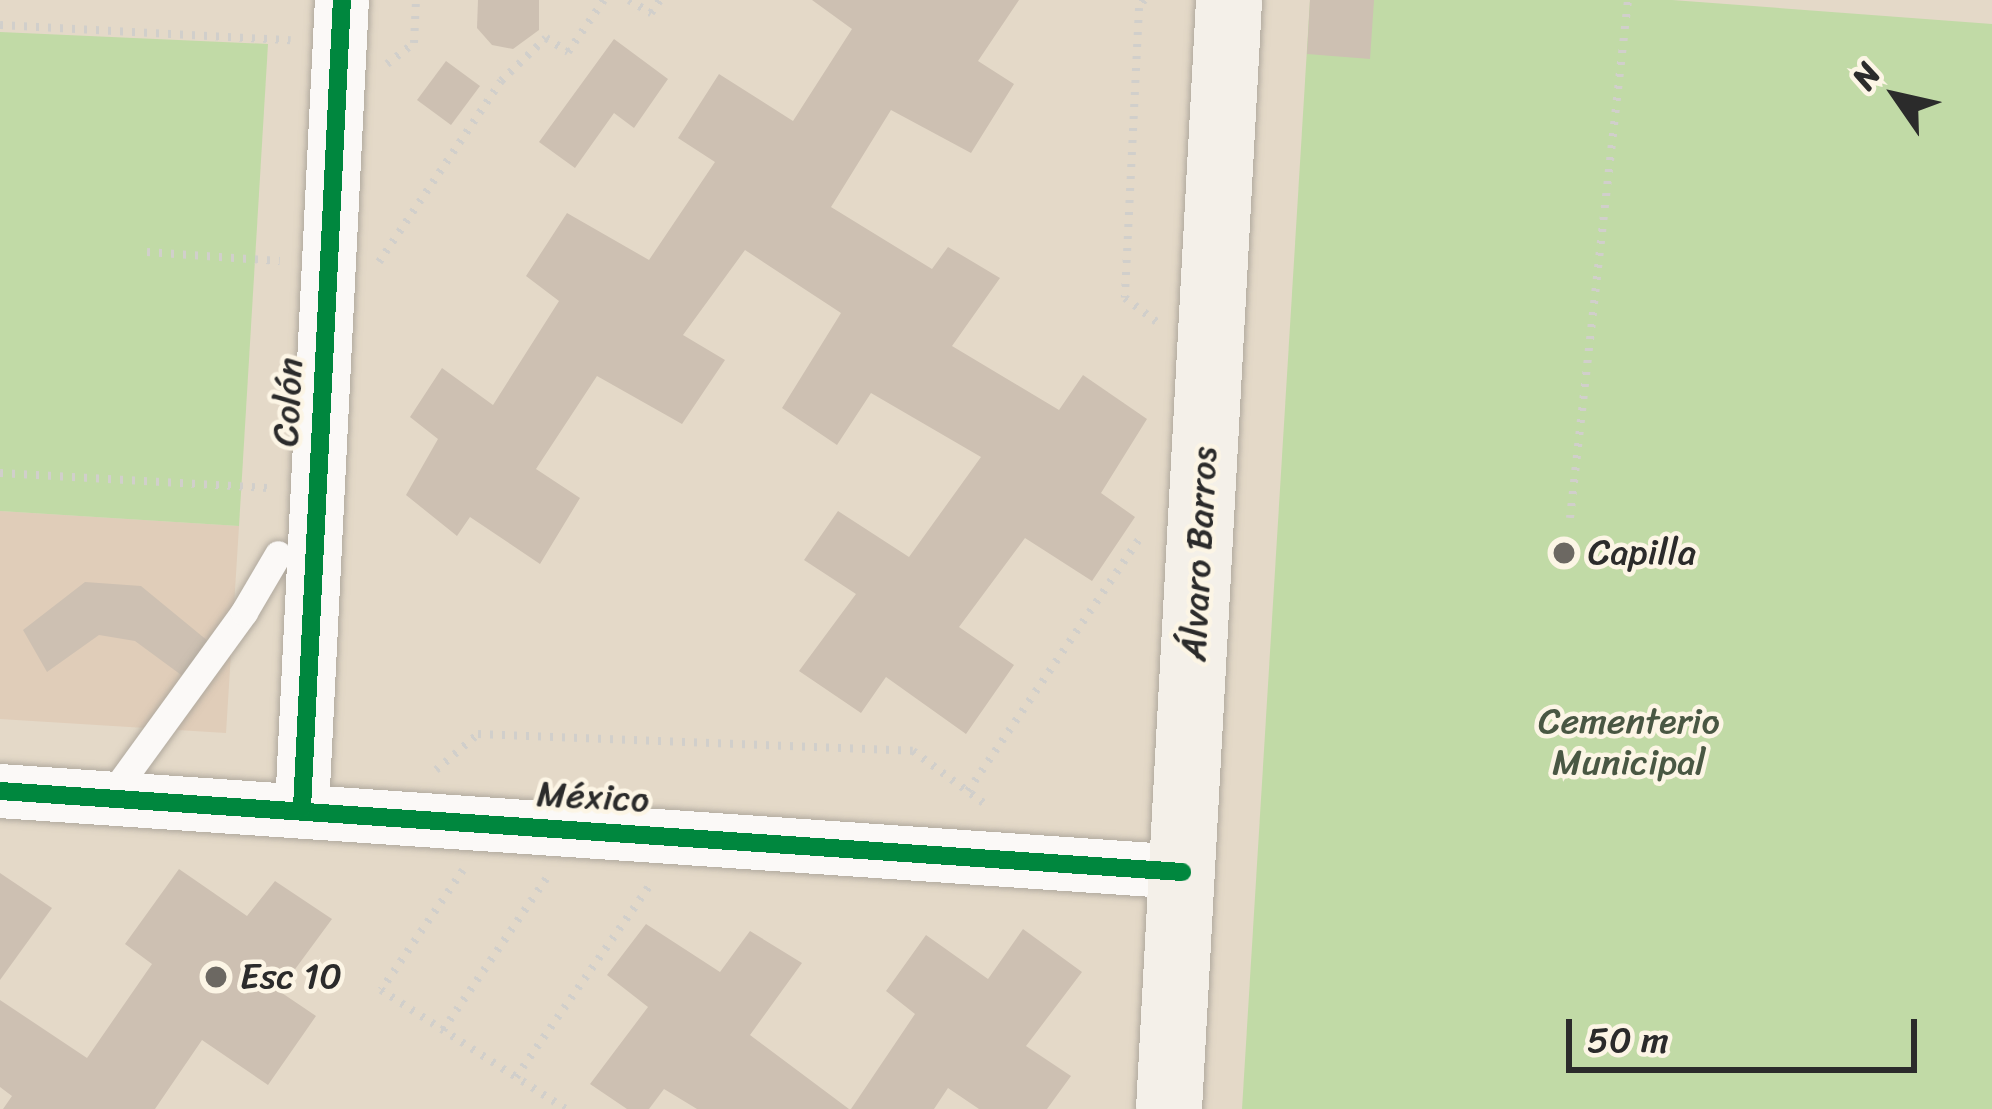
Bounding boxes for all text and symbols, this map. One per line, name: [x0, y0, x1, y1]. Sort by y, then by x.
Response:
north arrow: [1836, 36, 1956, 156]
text: N: [1836, 50, 1897, 102]
street label: Colón: [264, 357, 312, 447]
street label: Álvaro Barros: [1172, 446, 1226, 662]
place label: Capilla: [1588, 531, 1696, 575]
marker: Capilla: [1551, 540, 1577, 566]
park label: Cementerio Municipal: [1538, 699, 1720, 784]
street label: México: [536, 772, 650, 822]
place label: Esc 10: [240, 955, 342, 999]
marker: Esc 10: [203, 964, 229, 990]
scale bar: [1572, 995, 1923, 1069]
text: 50 m: [1587, 1008, 1669, 1072]

